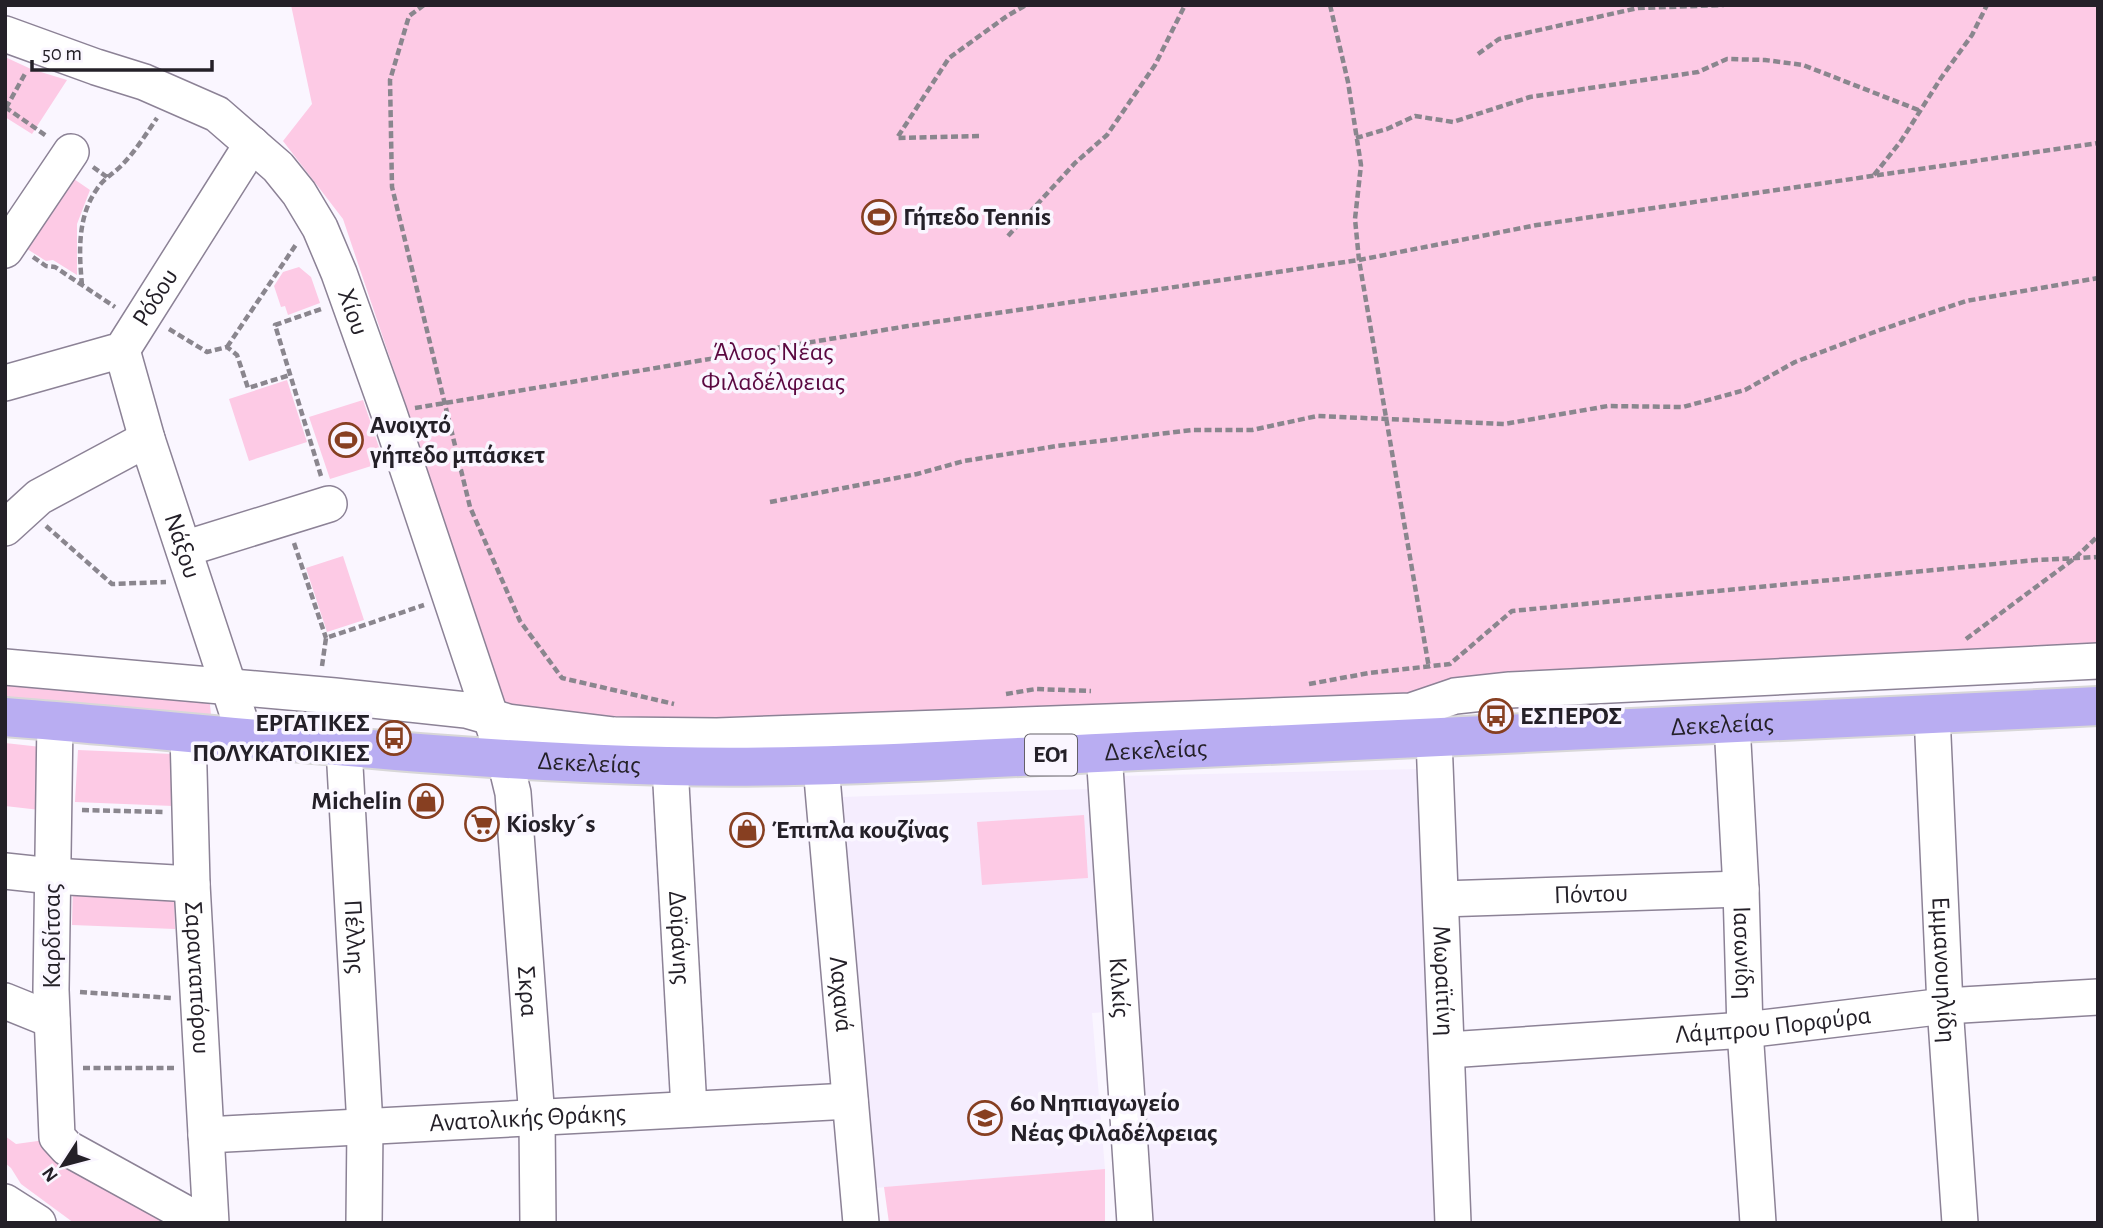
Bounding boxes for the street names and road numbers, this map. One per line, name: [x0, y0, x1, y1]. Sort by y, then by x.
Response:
street label: Ρόδου: [128, 264, 183, 331]
street label: Χίου: [333, 285, 373, 339]
street label: Νάξου: [159, 510, 205, 582]
street label: Δεκελείας: [1670, 709, 1774, 740]
road number: ΕΟ1: [1025, 734, 1077, 776]
street label: Δεκελείας: [1104, 735, 1208, 766]
street label: Δεκελείας: [537, 748, 641, 778]
street label: Πόντου: [1553, 880, 1628, 908]
street label: Καρδίτσας: [39, 883, 65, 989]
street label: Δοϊράνης: [664, 890, 695, 985]
street label: Εμμανουηλίδη: [1927, 896, 1961, 1044]
street label: Πέλλης: [339, 899, 370, 975]
street label: Σαρανταπόρου: [180, 901, 215, 1055]
street label: Ιασωνίδη: [1728, 906, 1757, 1000]
street label: Μωραϊτίνη: [1428, 925, 1459, 1037]
street label: Λαχανά: [825, 955, 857, 1033]
street label: Κιλκίς: [1105, 956, 1134, 1019]
street label: Σκρα: [513, 965, 542, 1018]
street label: Λάμπρου Πορφύρα: [1674, 1002, 1873, 1048]
street label: Ανατολικής Θράκης: [429, 1100, 626, 1136]

